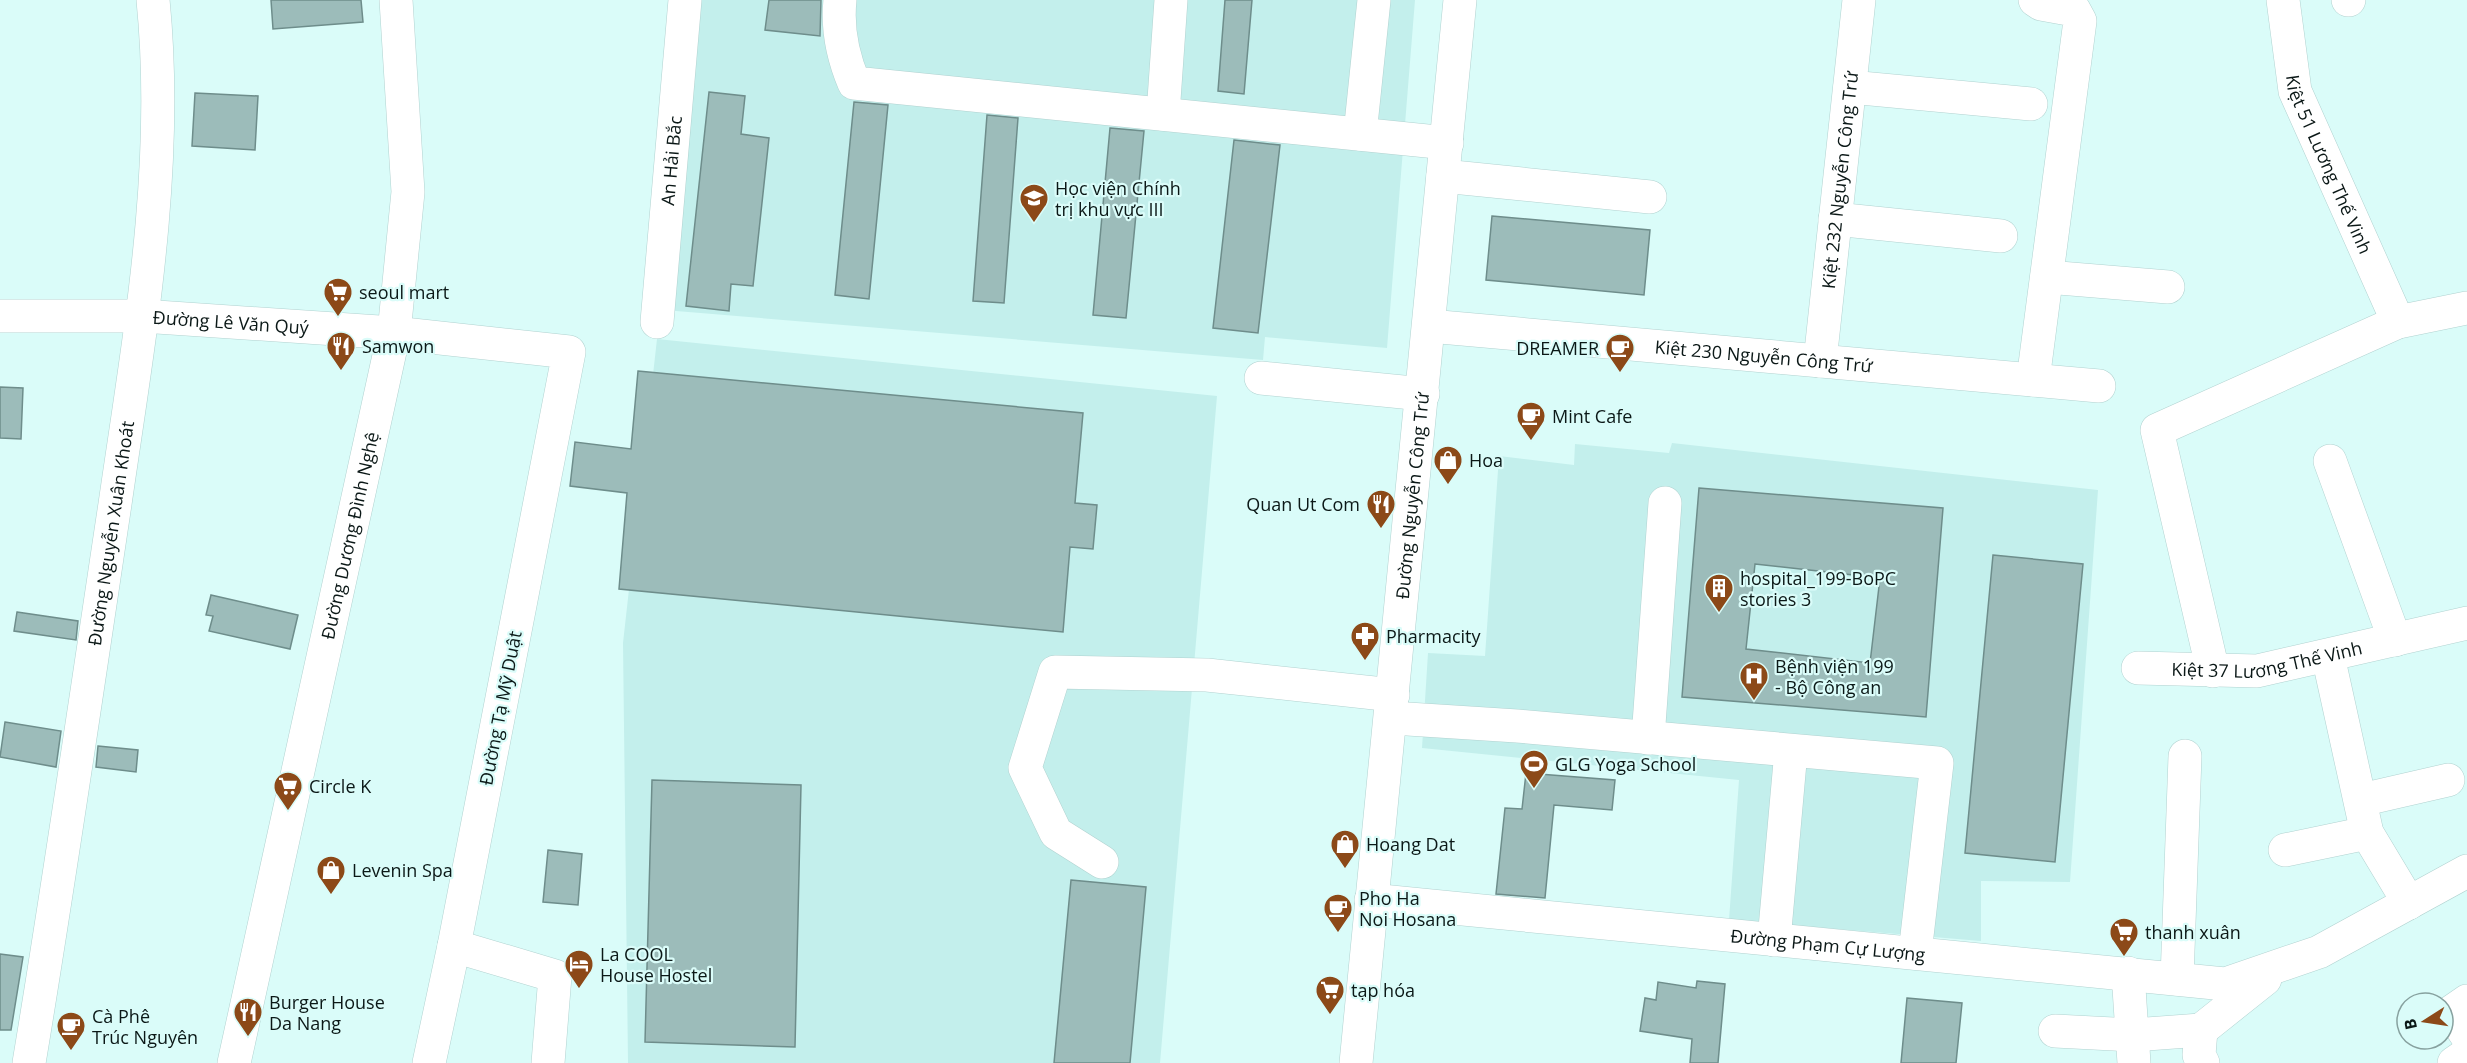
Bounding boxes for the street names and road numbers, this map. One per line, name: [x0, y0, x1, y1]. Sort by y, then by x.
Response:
street label: Kiệt 232 Nguyễn Công Trứ: [1816, 69, 1863, 290]
street label: Kiệt 51 Lương Thế Vinh: [2281, 73, 2378, 257]
street label: An Hải Bắc: [655, 114, 687, 206]
street label: Đường Lê Văn Quý: [152, 305, 311, 339]
street label: Kiệt 230 Nguyễn Công Trứ: [1654, 334, 1875, 378]
street label: Đường Nguyễn Công Trứ: [1390, 390, 1434, 600]
street label: Đường Nguyễn Xuân Khoát: [82, 419, 139, 647]
street label: Đường Dương Đình Nghệ: [315, 429, 384, 642]
street label: Đường Tạ Mỹ Duật: [473, 629, 527, 787]
street label: Kiệt 37 Lương Thế Vinh: [2171, 635, 2364, 683]
street label: Đường Phạm Cự Lượng: [1729, 923, 1927, 966]

